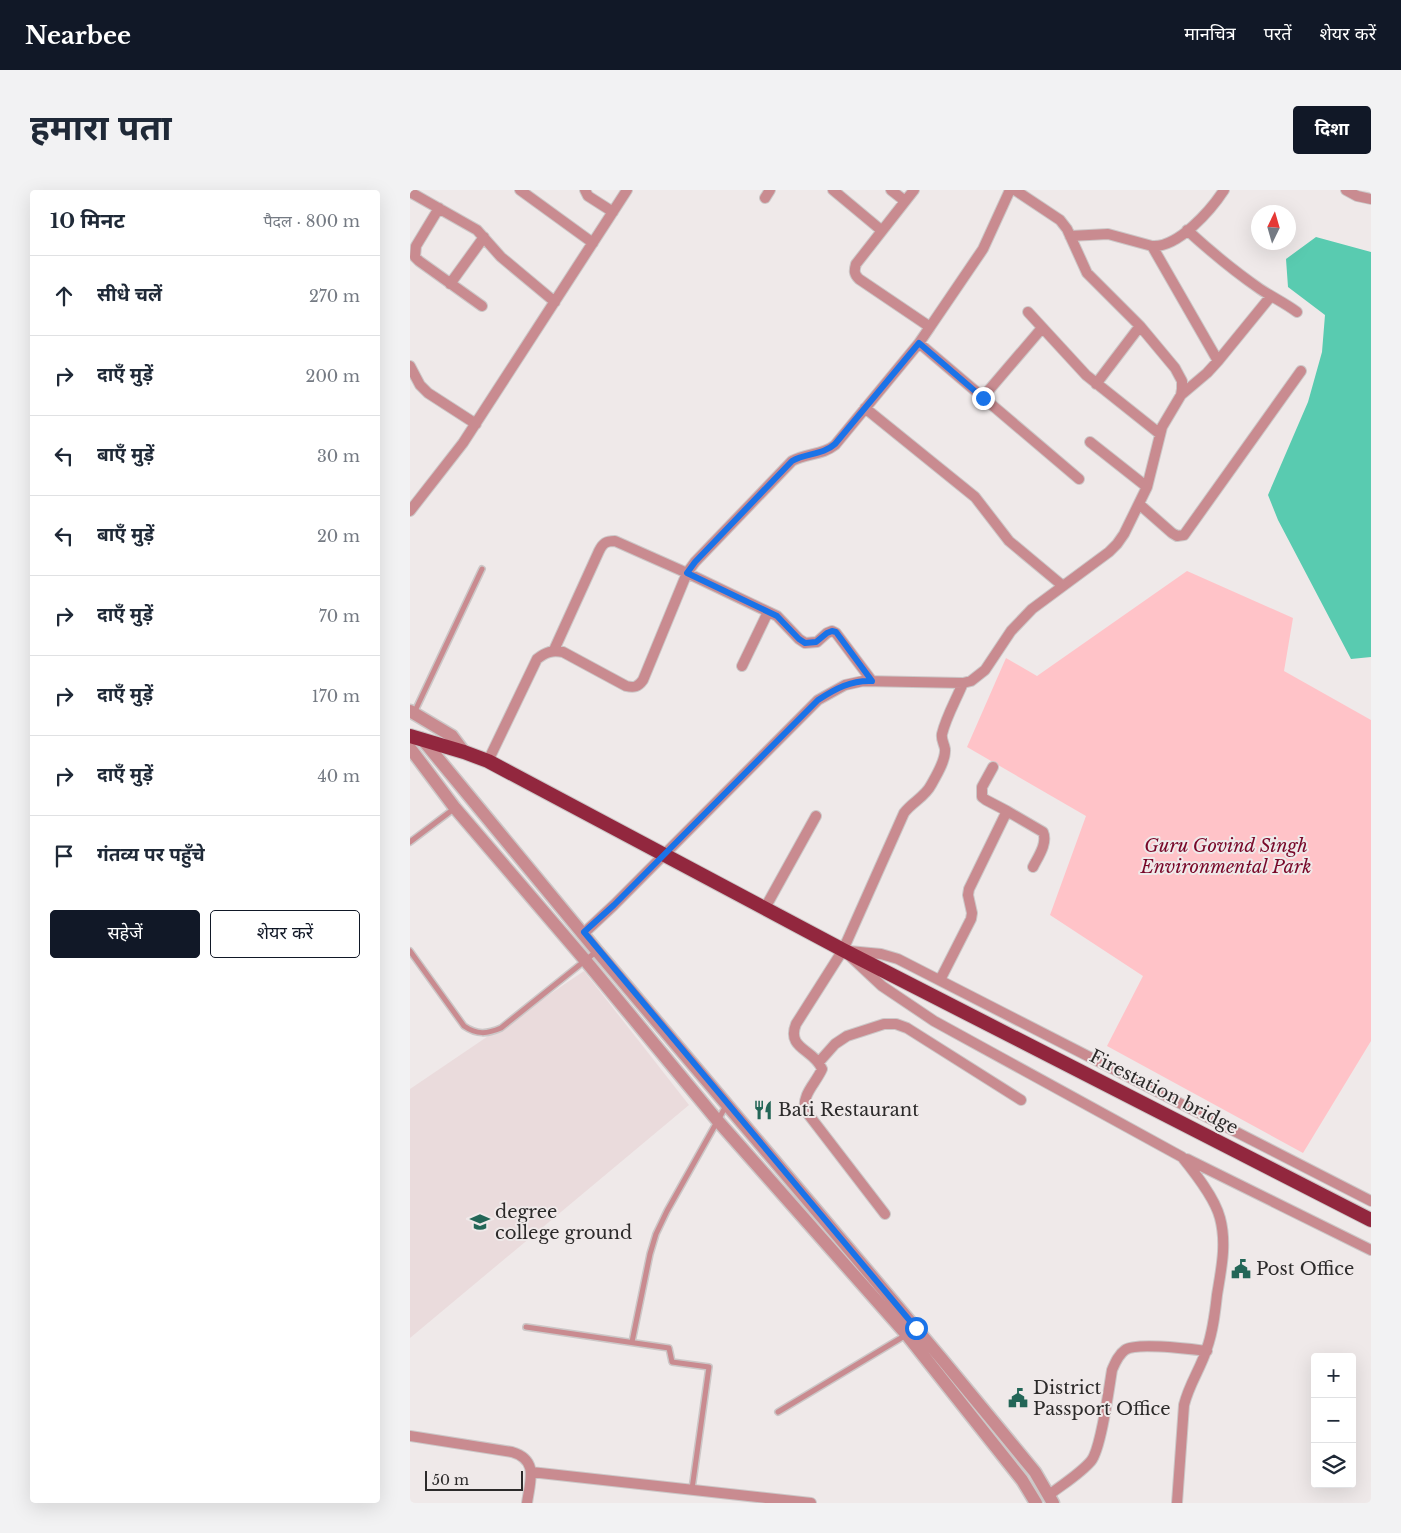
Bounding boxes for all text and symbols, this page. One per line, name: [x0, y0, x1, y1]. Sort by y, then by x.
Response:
text: Nearbee: [25, 21, 131, 50]
text: मानचित्र: [1184, 23, 1236, 45]
text: परतें: [1264, 23, 1292, 45]
text: शेयर करें: [1320, 23, 1376, 45]
text: हमारा पता: [30, 106, 171, 149]
button: दिशा: [1293, 106, 1371, 154]
north arrow: [1251, 205, 1296, 250]
text: 10 मिनट: [50, 208, 125, 234]
text: पैदल · 800 m: [264, 211, 360, 231]
icon: ahead: [50, 282, 78, 310]
text: सीधे चलें: [97, 283, 162, 306]
text: 270 m: [309, 286, 360, 306]
icon: right: [50, 362, 78, 390]
text: दाएँ मुड़ें: [97, 363, 153, 386]
text: 200 m: [306, 366, 360, 386]
route end: [972, 387, 995, 410]
icon: left: [50, 442, 78, 470]
text: बाएँ मुड़ें: [97, 443, 154, 466]
text: 30 m: [317, 446, 360, 466]
icon: left: [50, 522, 78, 550]
text: बाएँ मुड़ें: [97, 523, 154, 546]
text: 20 m: [317, 526, 360, 546]
icon: right: [50, 602, 78, 630]
text: दाएँ मुड़ें: [97, 603, 153, 626]
text: 70 m: [319, 606, 360, 626]
icon: right: [50, 682, 78, 710]
text: दाएँ मुड़ें: [97, 683, 153, 706]
text: 170 m: [312, 686, 360, 706]
icon: right: [50, 762, 78, 790]
text: दाएँ मुड़ें: [97, 763, 153, 786]
text: 40 m: [317, 766, 360, 786]
park label: Guru Govind Singh Environmental Park: [1140, 835, 1311, 878]
icon: arrive: [50, 842, 78, 870]
text: गंतव्य पर पहुँचे: [97, 843, 205, 866]
button: सहेजें: [50, 910, 200, 958]
button: शेयर करें: [210, 910, 360, 958]
street label: Firestation bridge: [1086, 1045, 1242, 1139]
restaurant icon: Bati Restaurant: [752, 1099, 774, 1121]
place label: Bati Restaurant: [778, 1099, 919, 1121]
place label: degree college ground: [495, 1201, 632, 1244]
school or university icon: degree college ground: [469, 1211, 491, 1233]
public building icon: Post Office: [1230, 1258, 1252, 1280]
place label: Post Office: [1256, 1258, 1354, 1280]
route start: [905, 1317, 928, 1340]
map controls: [1311, 1353, 1356, 1488]
button: +: [1311, 1353, 1356, 1398]
place label: District Passport Office: [1033, 1377, 1171, 1420]
public building icon: District Passport Office: [1007, 1387, 1029, 1409]
button: −: [1311, 1398, 1356, 1443]
button: layers: [1311, 1443, 1356, 1488]
scale bar: [425, 1468, 522, 1491]
text: 50 m: [432, 1471, 469, 1489]

